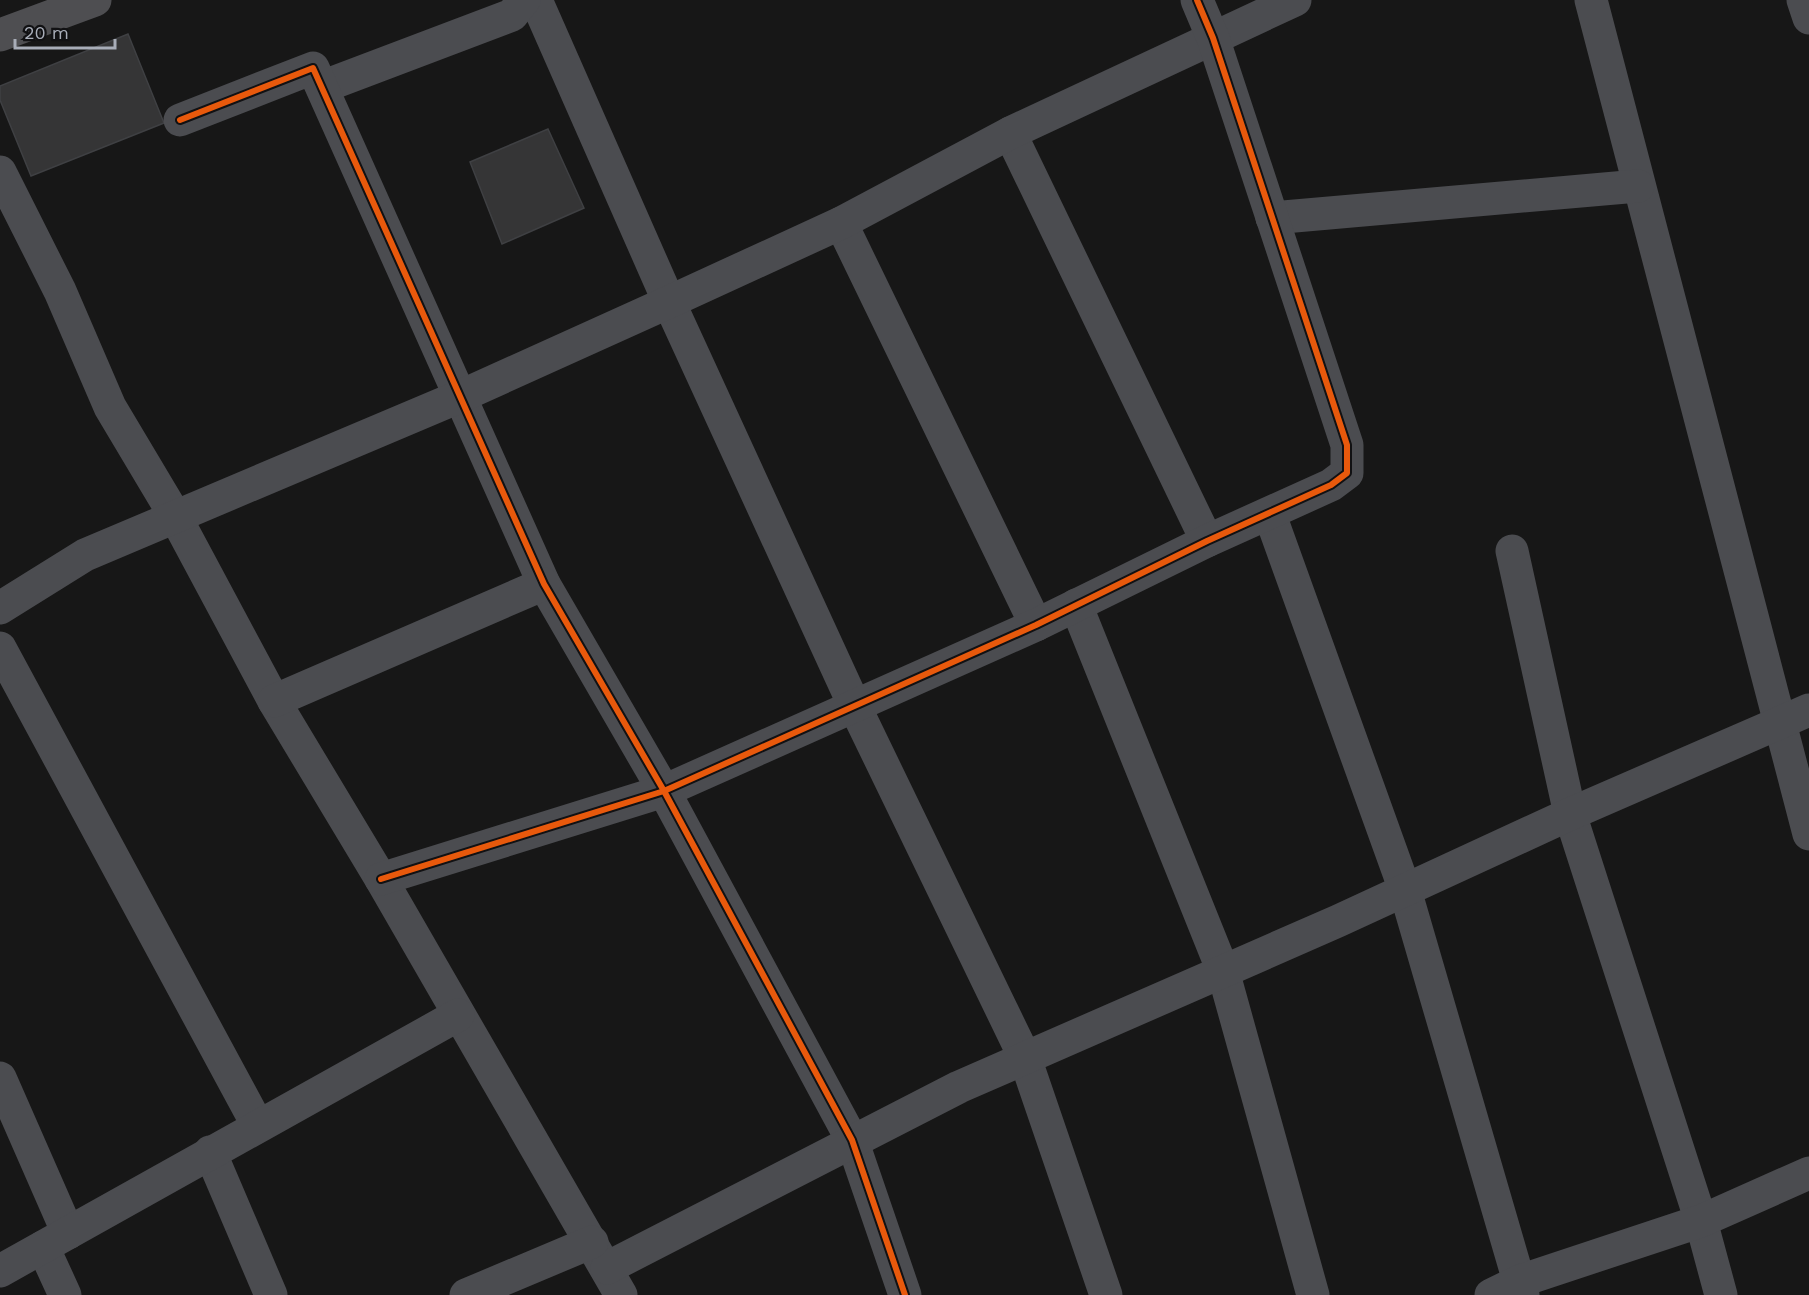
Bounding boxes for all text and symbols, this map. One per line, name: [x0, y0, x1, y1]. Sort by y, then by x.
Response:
scale bar: [15, 12, 116, 50]
text: 20 m: [24, 22, 69, 43]

